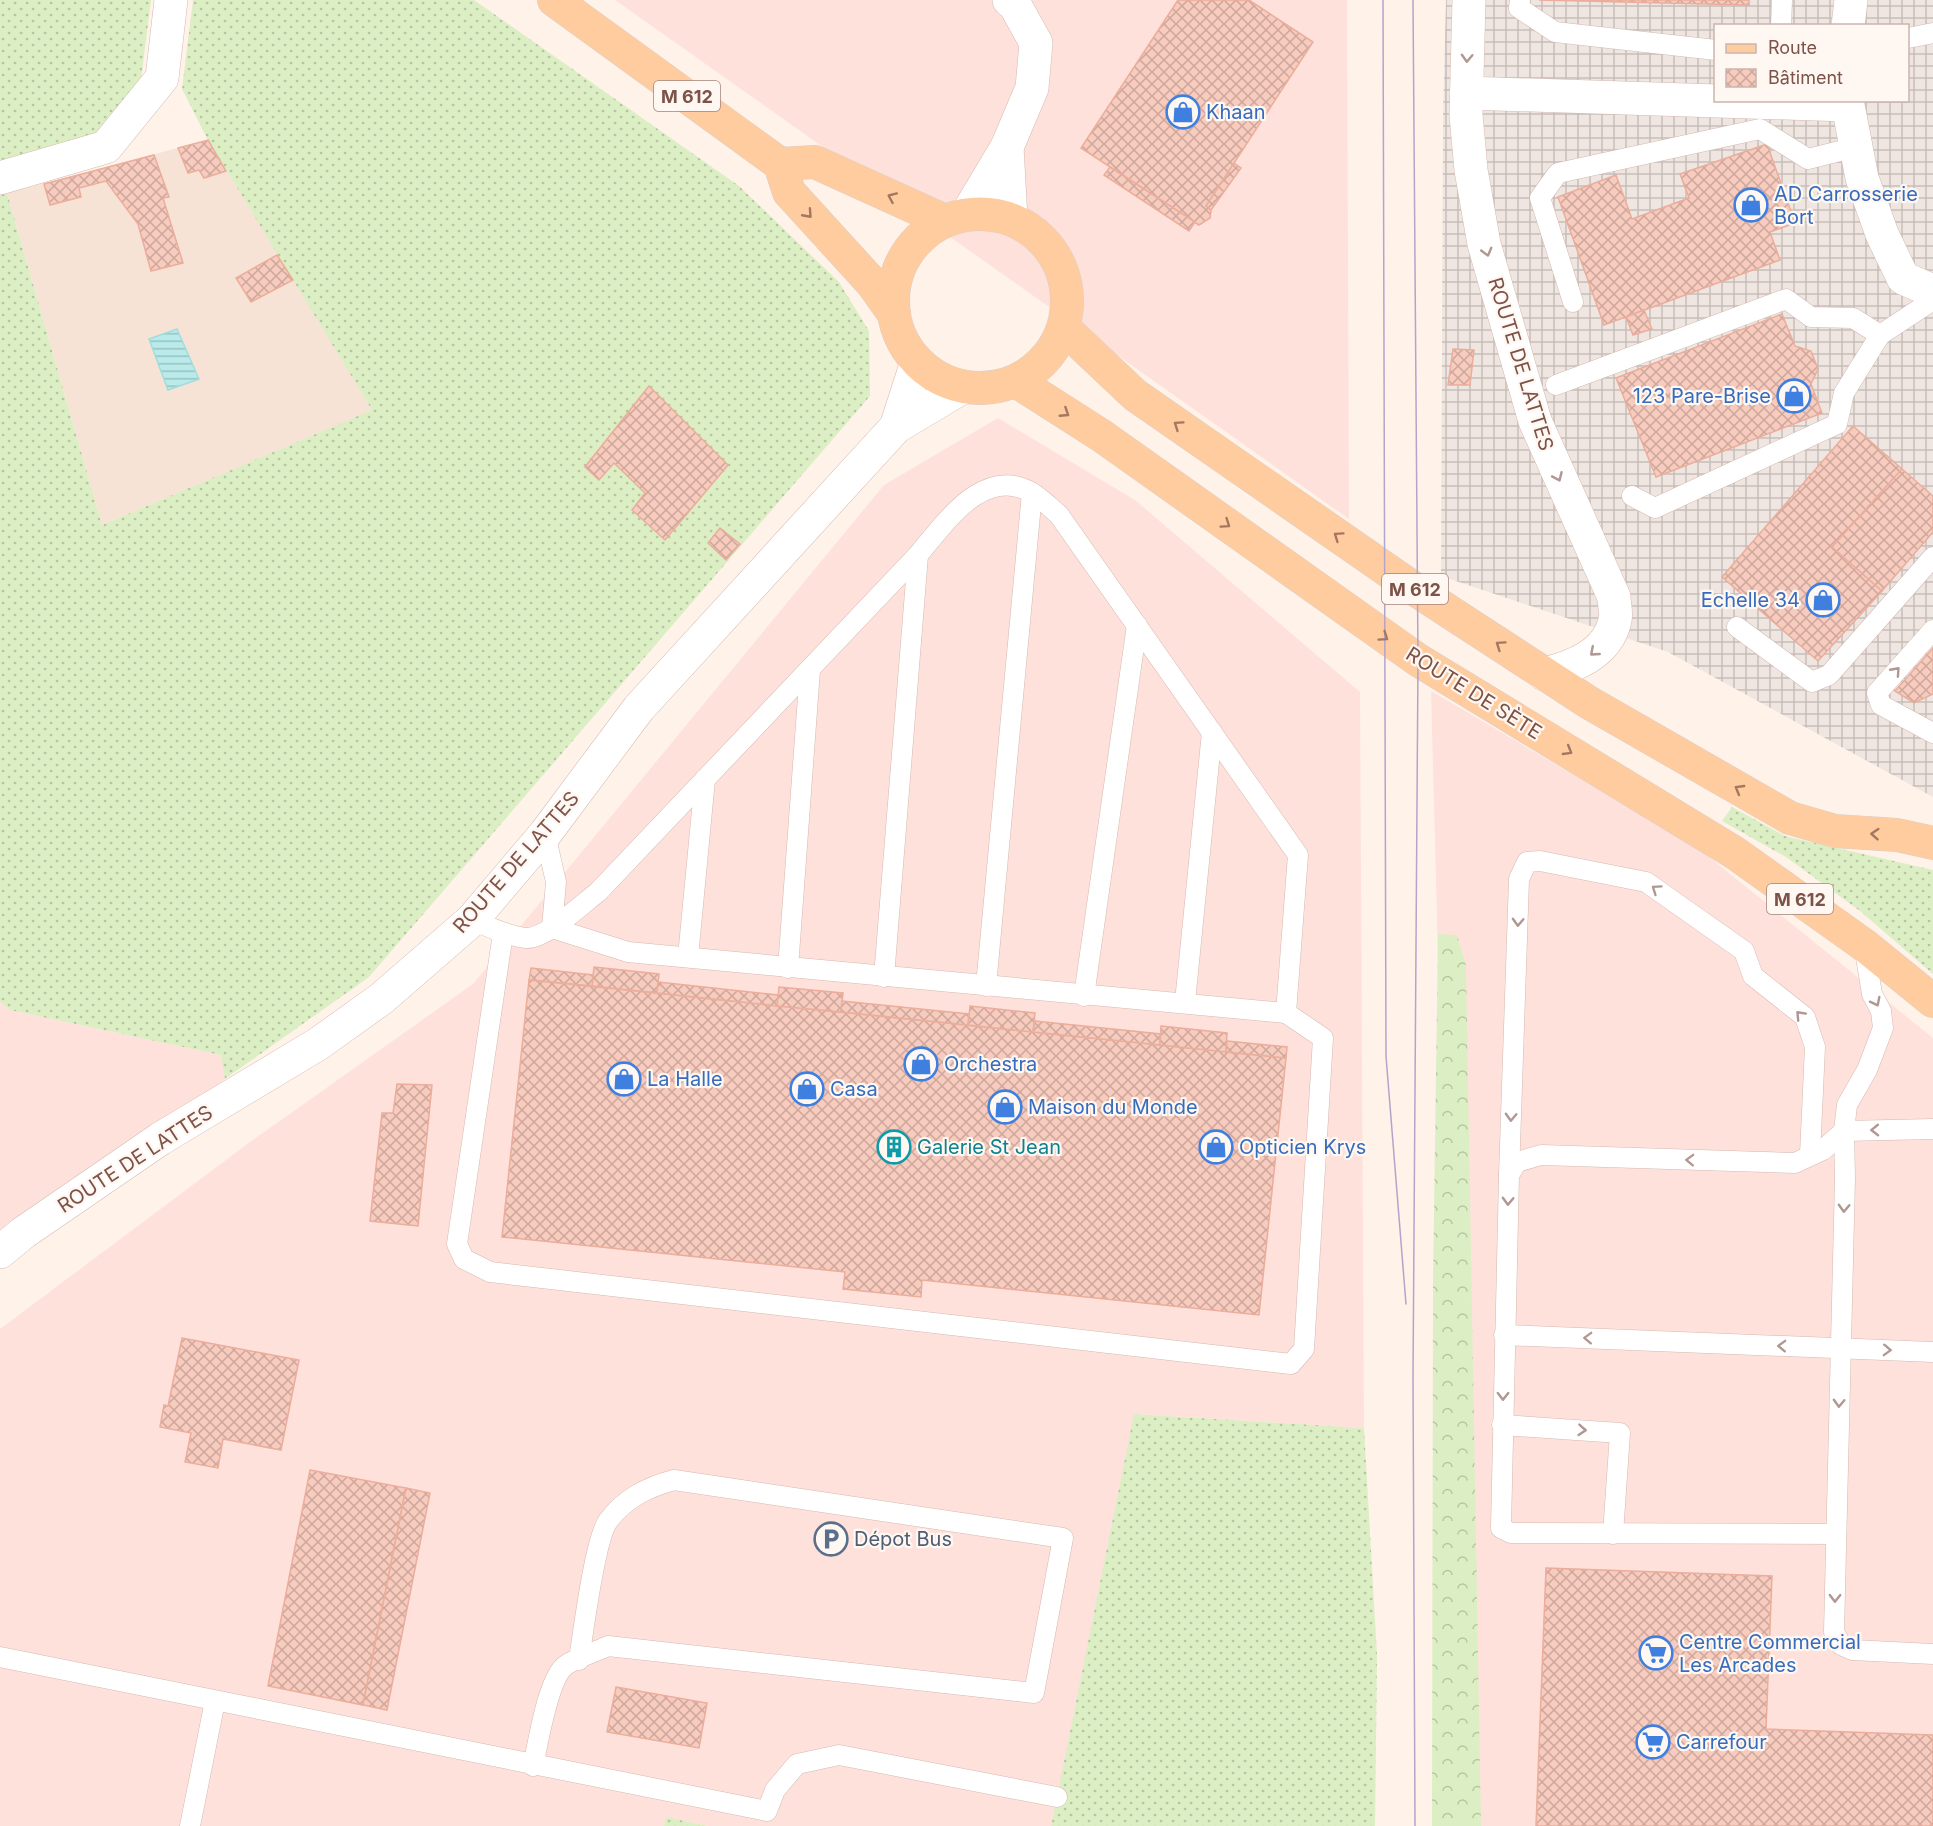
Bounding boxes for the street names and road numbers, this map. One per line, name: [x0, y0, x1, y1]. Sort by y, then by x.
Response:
road number: M 612: [654, 81, 720, 111]
street label: ROUTE DE LATTES: [1483, 275, 1559, 453]
road number: M 612: [1382, 574, 1448, 604]
street label: ROUTE DE SÈTE: [1402, 641, 1547, 744]
street label: ROUTE DE LATTES: [448, 786, 584, 938]
road number: M 612: [1767, 884, 1833, 914]
street label: ROUTE DE LATTES: [53, 1100, 217, 1218]

